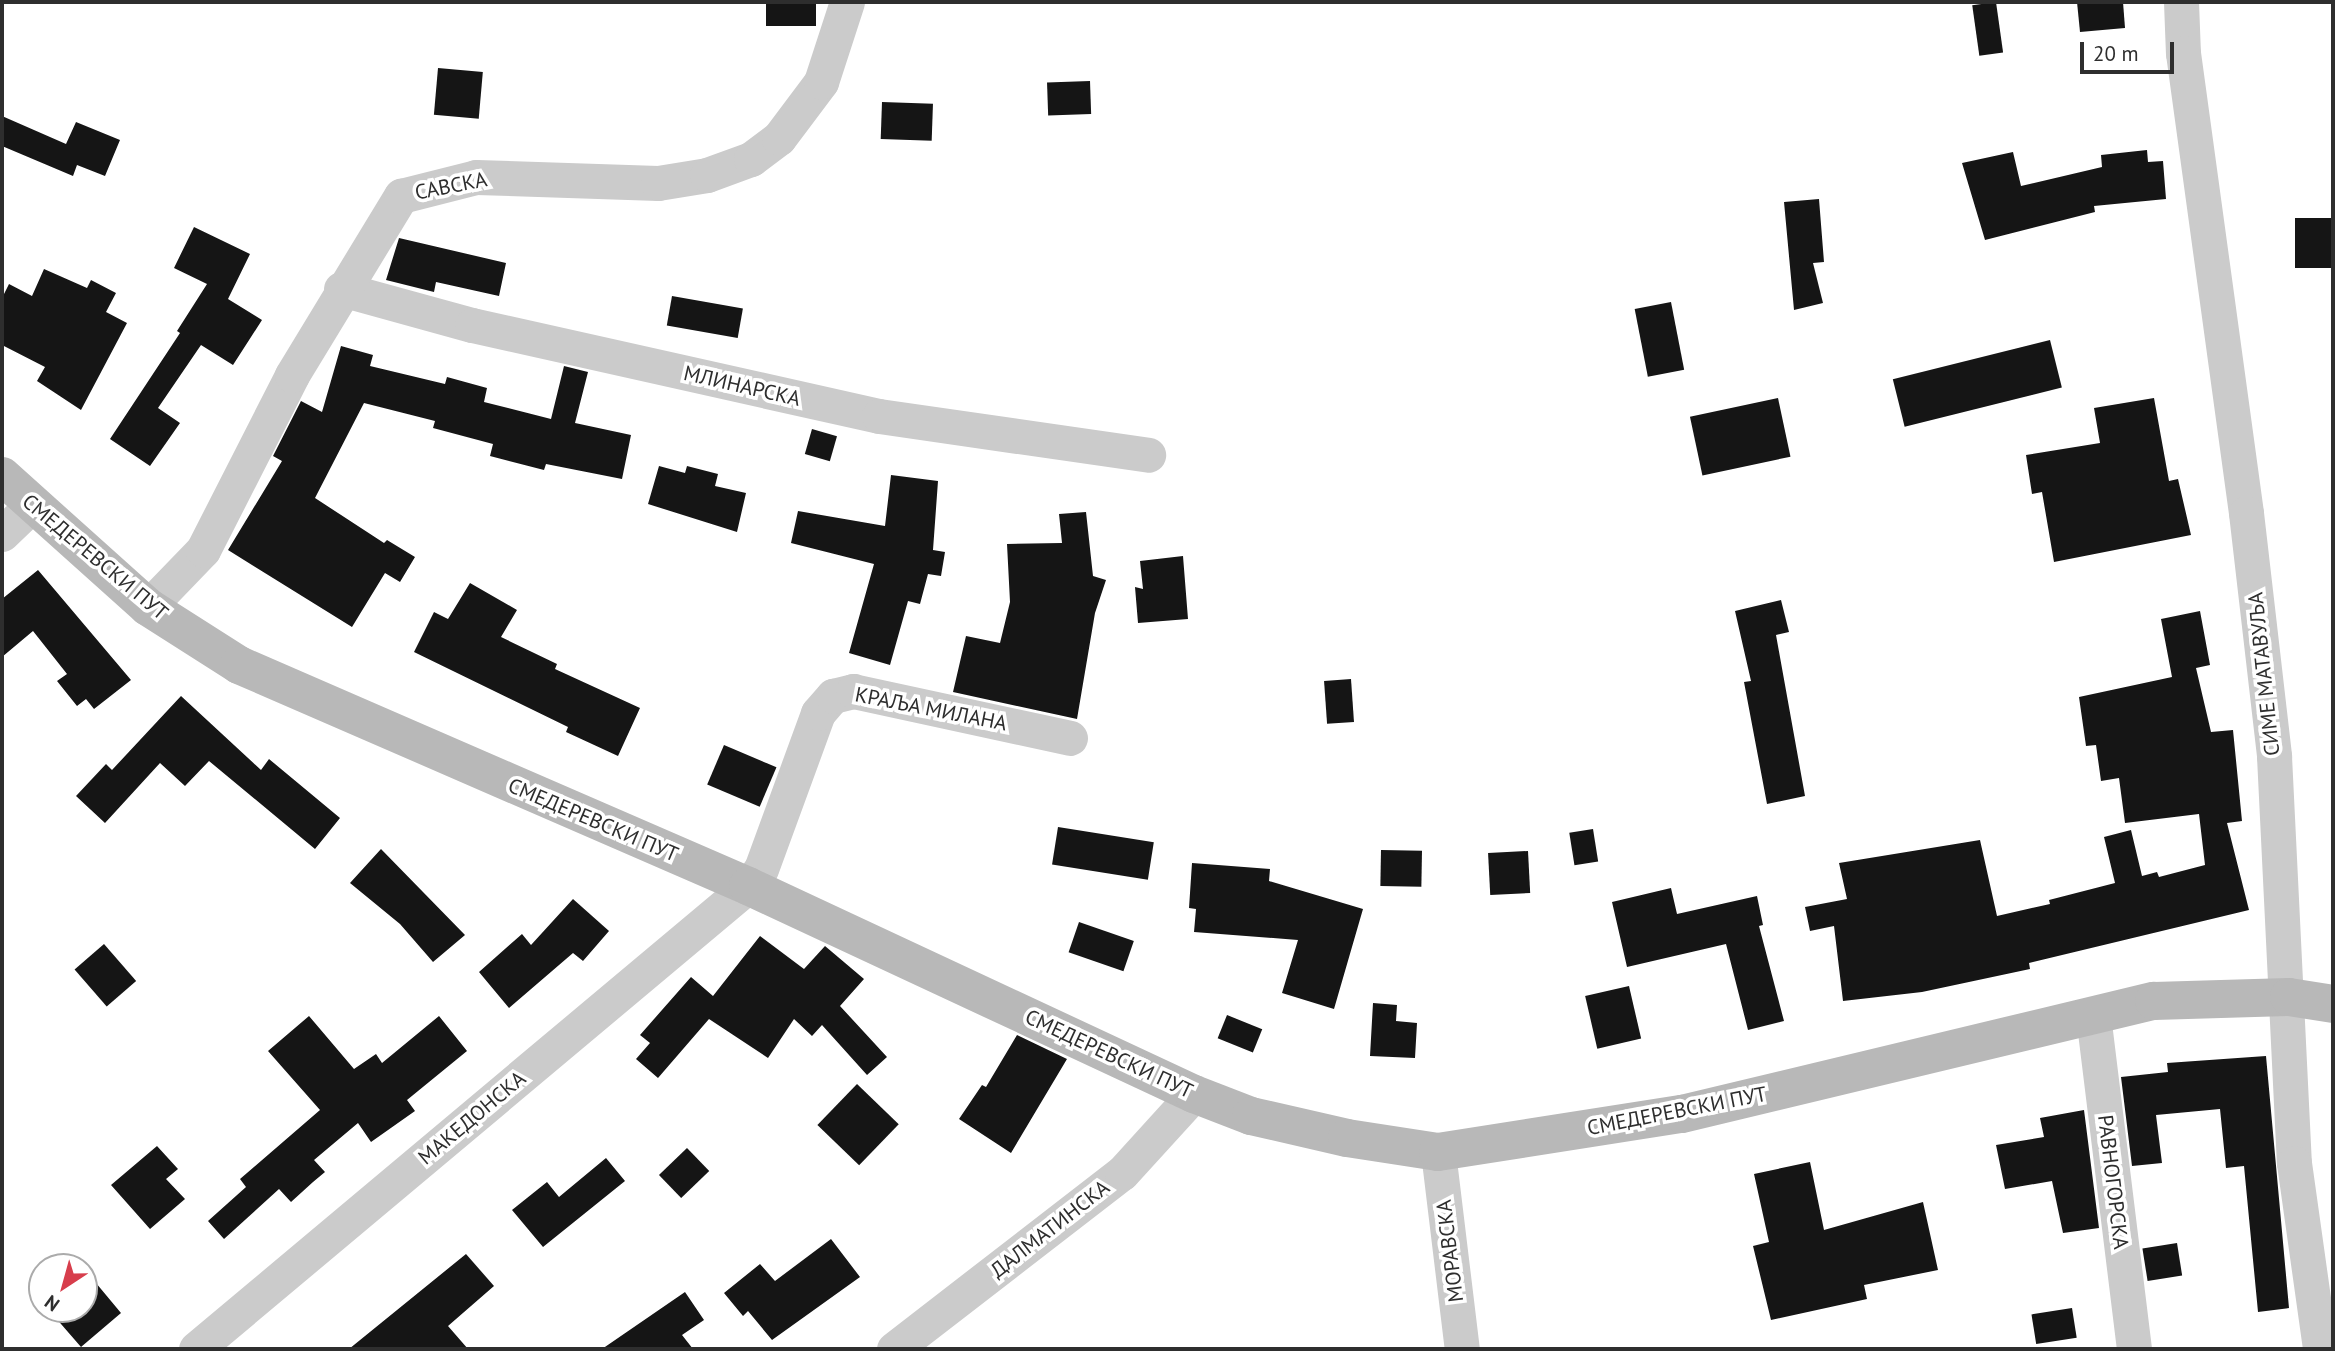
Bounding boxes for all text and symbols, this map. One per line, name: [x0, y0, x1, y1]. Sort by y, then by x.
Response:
scale bar: [2083, 28, 2178, 72]
text: 20 m: [2093, 40, 2139, 67]
street label: САВСКА: [413, 167, 489, 205]
street label: МЛИНАРСКА: [681, 360, 803, 412]
street label: СМЕДЕРЕВСКИ ПУТ: [17, 489, 173, 625]
street label: СИМЕ МАТАВУЉА: [2243, 591, 2285, 757]
street label: КРАЉА МИЛАНА: [852, 682, 1010, 736]
street label: СМЕДЕРЕВСКИ ПУТ: [504, 773, 682, 867]
street label: СМЕДЕРЕВСКИ ПУТ: [1021, 1004, 1197, 1104]
street label: МАКЕДОНСКА: [413, 1066, 531, 1170]
street label: СМЕДЕРЕВСКИ ПУТ: [1585, 1081, 1769, 1141]
street label: РАВНОГОРСКА: [2092, 1113, 2134, 1251]
street label: ДАЛМАТИНСКА: [986, 1175, 1114, 1283]
street label: МОРАВСКА: [1431, 1198, 1469, 1304]
north arrow: [28, 1253, 98, 1323]
text: N: [40, 1290, 64, 1317]

